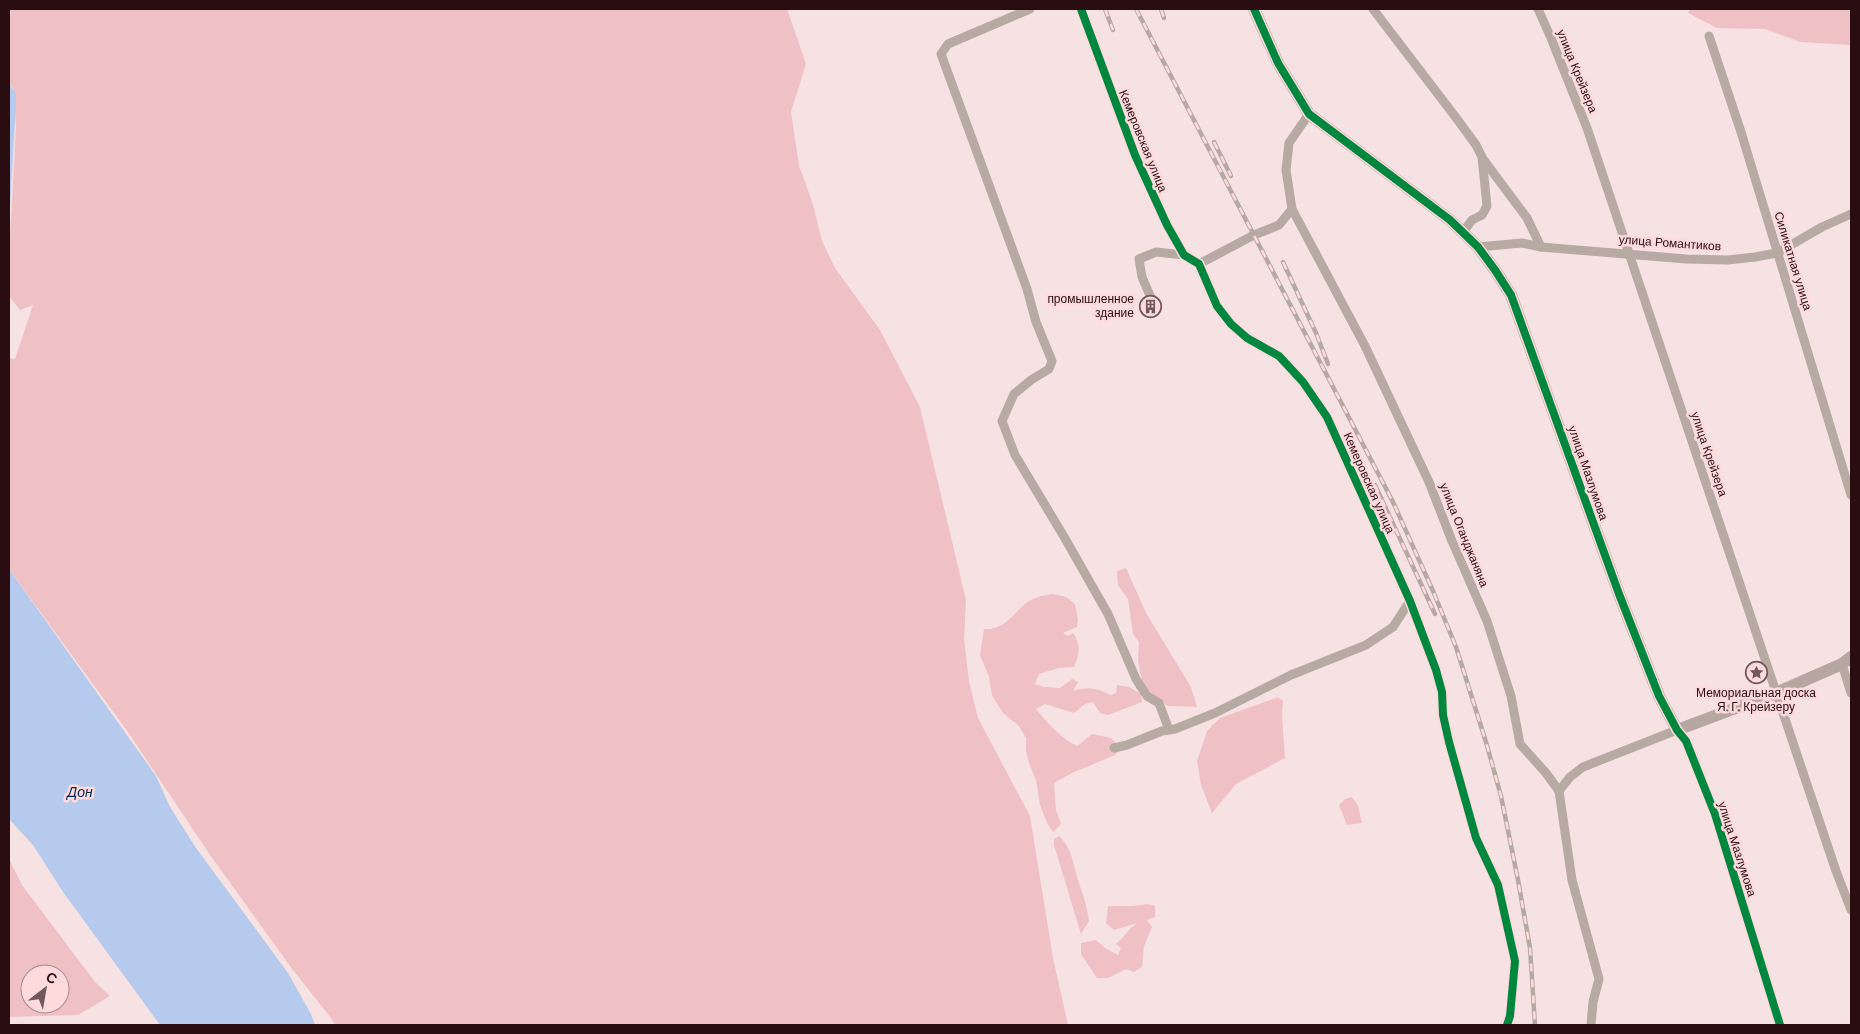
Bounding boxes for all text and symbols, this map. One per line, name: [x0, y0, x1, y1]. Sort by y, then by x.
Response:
street label: улица Крейзера: [1553, 27, 1601, 115]
street label: Кемеровская улица: [1115, 87, 1171, 195]
street label: Силикатная улица: [1770, 210, 1816, 313]
street label: улица Романтиков: [1618, 231, 1722, 255]
place label: промышленное здание: [1047, 291, 1134, 321]
building icon: промышленное здание: [1138, 294, 1162, 318]
street label: улица Крейзера: [1687, 409, 1731, 499]
street label: улица Мазлумова: [1564, 424, 1612, 523]
street label: Кемеровская улица: [1340, 430, 1399, 536]
street label: улица Оганджаняна: [1436, 481, 1492, 590]
place icon: Мемориальная доска Я. Г. Крейзеру: [1744, 660, 1768, 684]
place label: Мемориальная доска Я. Г. Крейзеру: [1696, 685, 1816, 715]
water label: Дон: [65, 783, 93, 801]
street label: улица Мазлумова: [1714, 799, 1760, 899]
north arrow: [20, 964, 70, 1014]
text: С: [43, 968, 61, 988]

